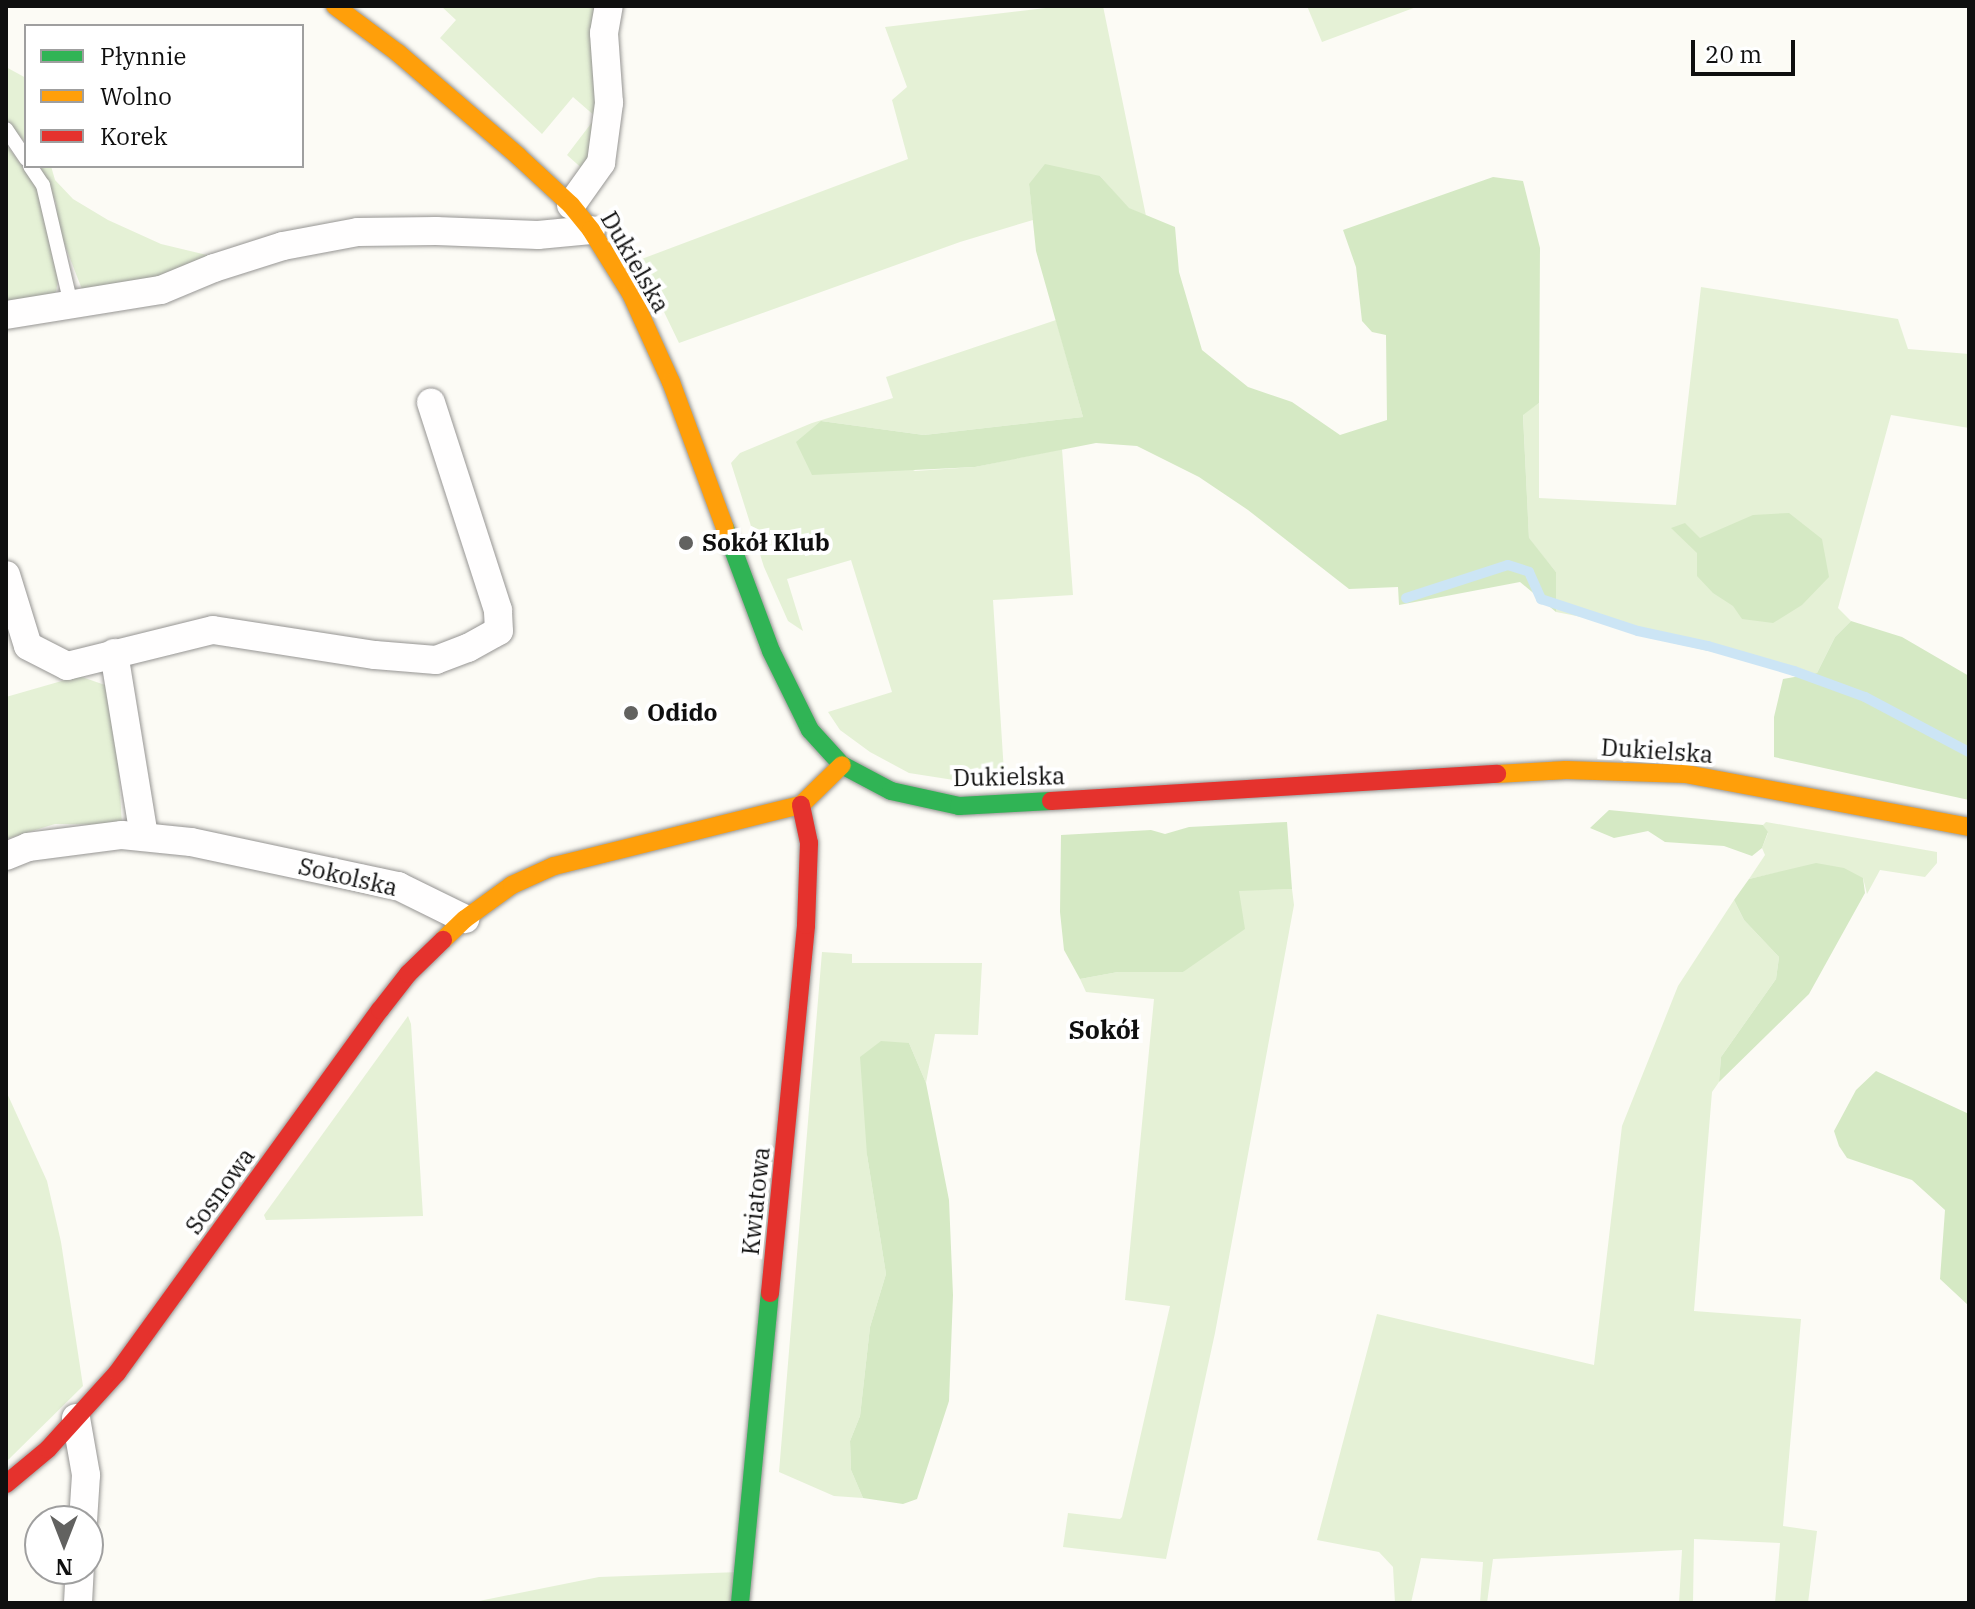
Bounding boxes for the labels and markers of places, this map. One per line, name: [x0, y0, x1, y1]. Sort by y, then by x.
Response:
place label: Sokół Klub: [702, 529, 830, 557]
marker: Sokół Klub: [677, 534, 695, 552]
place label: Odido: [647, 699, 718, 727]
marker: Odido: [622, 704, 640, 722]

